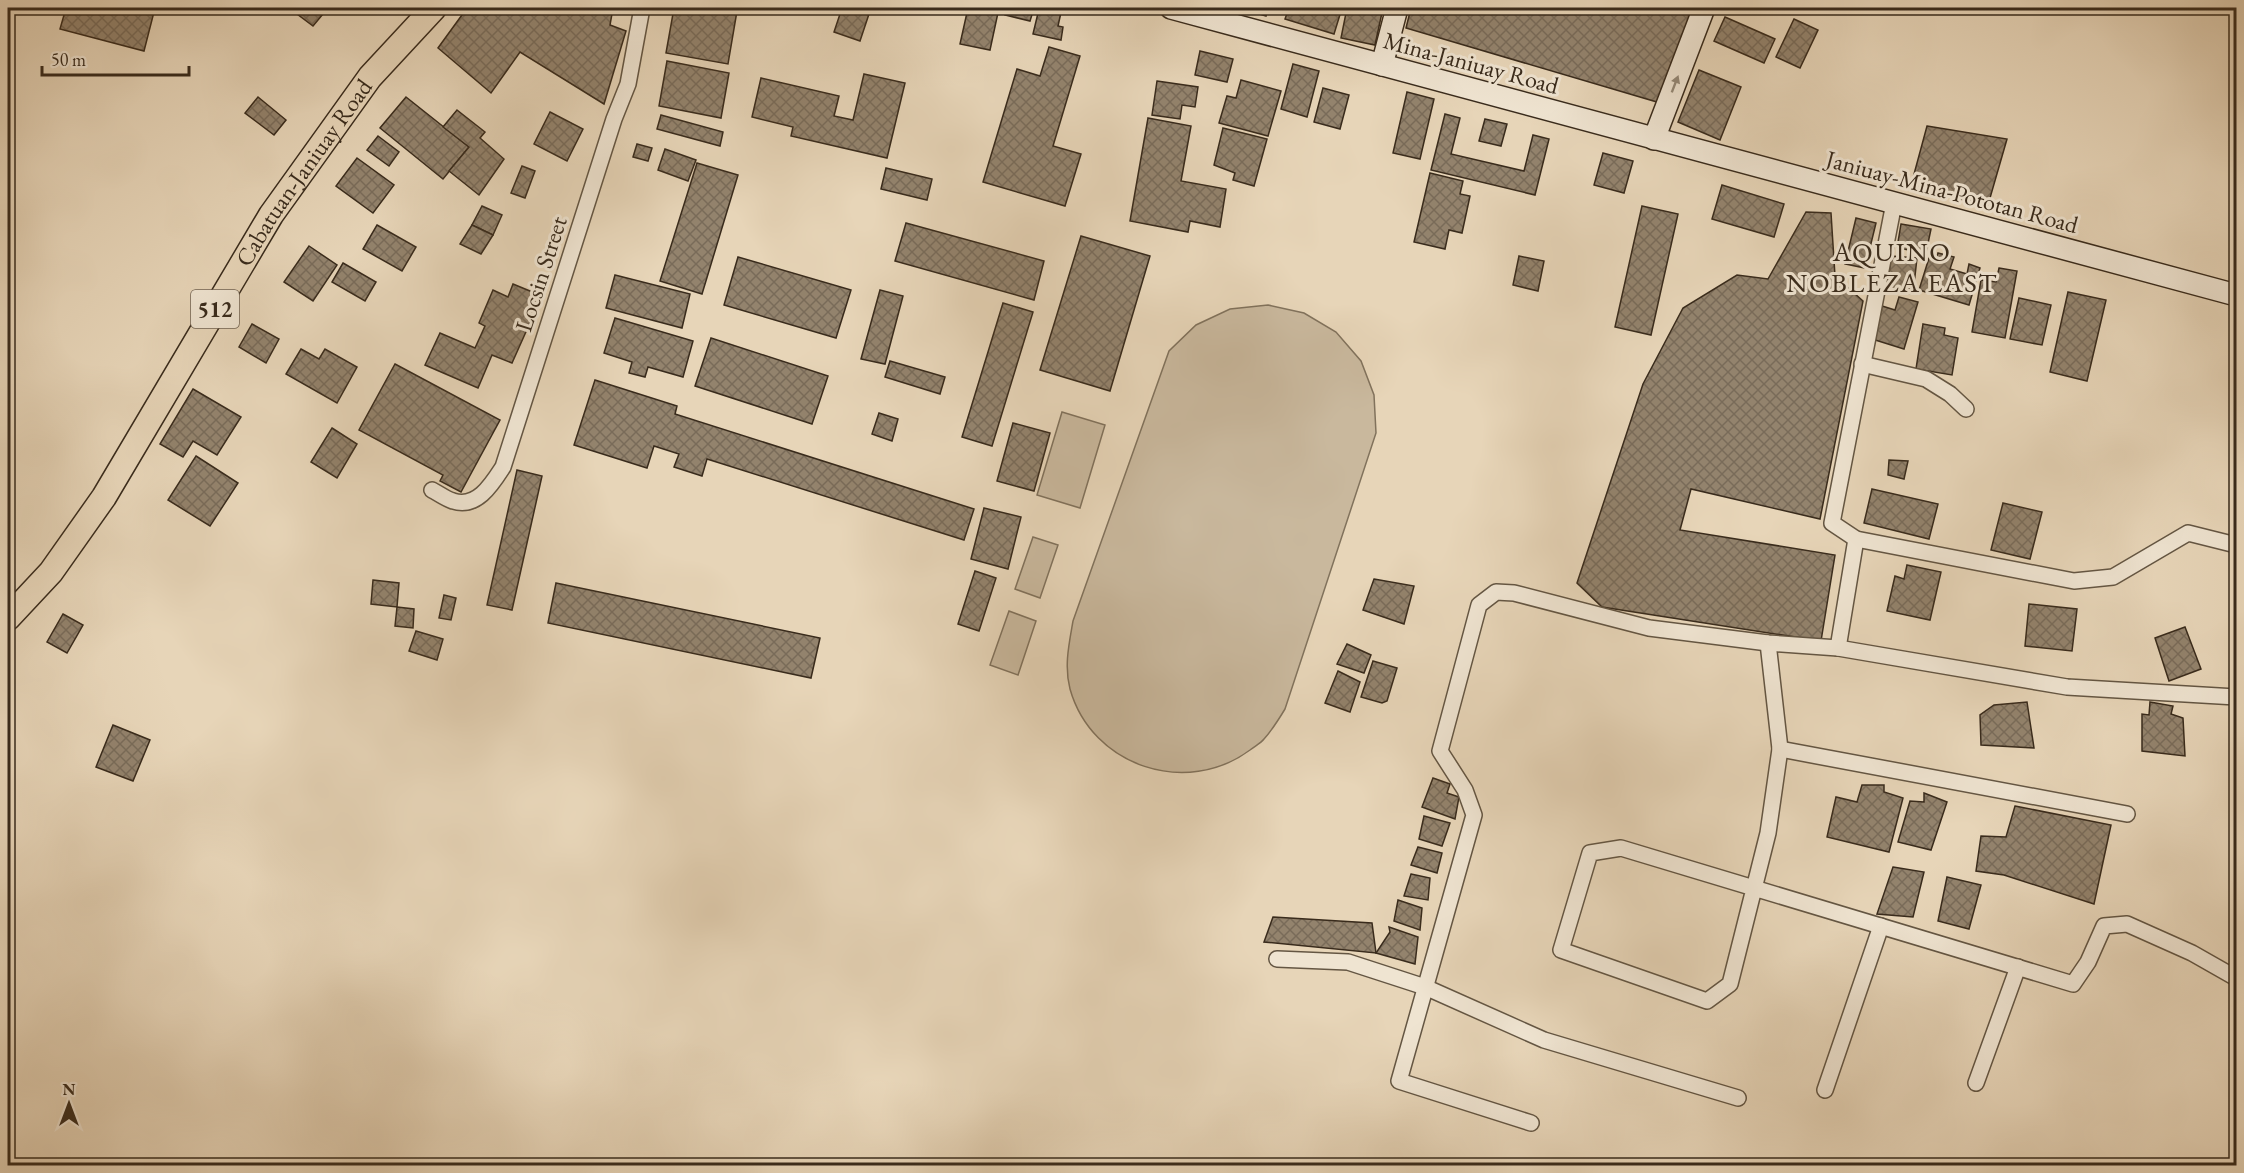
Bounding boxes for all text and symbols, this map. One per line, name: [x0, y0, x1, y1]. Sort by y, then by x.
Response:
street label: Mina-Janiuay Road: [1380, 24, 1563, 101]
scale bar: [42, 39, 189, 77]
text: 50 m: [51, 48, 86, 71]
street label: Cabatuan-Janiuay Road: [228, 72, 379, 272]
one-way arrow: [1671, 75, 1680, 93]
street label: Janiuay-Mina-Pototan Road: [1821, 142, 2082, 240]
street label: Locsin Street: [507, 212, 574, 335]
district label: AQUINO NOBLEZA EAST: [1786, 234, 1998, 300]
road number: 512: [191, 290, 239, 328]
north arrow: [39, 1074, 99, 1134]
text: N: [63, 1079, 76, 1100]

